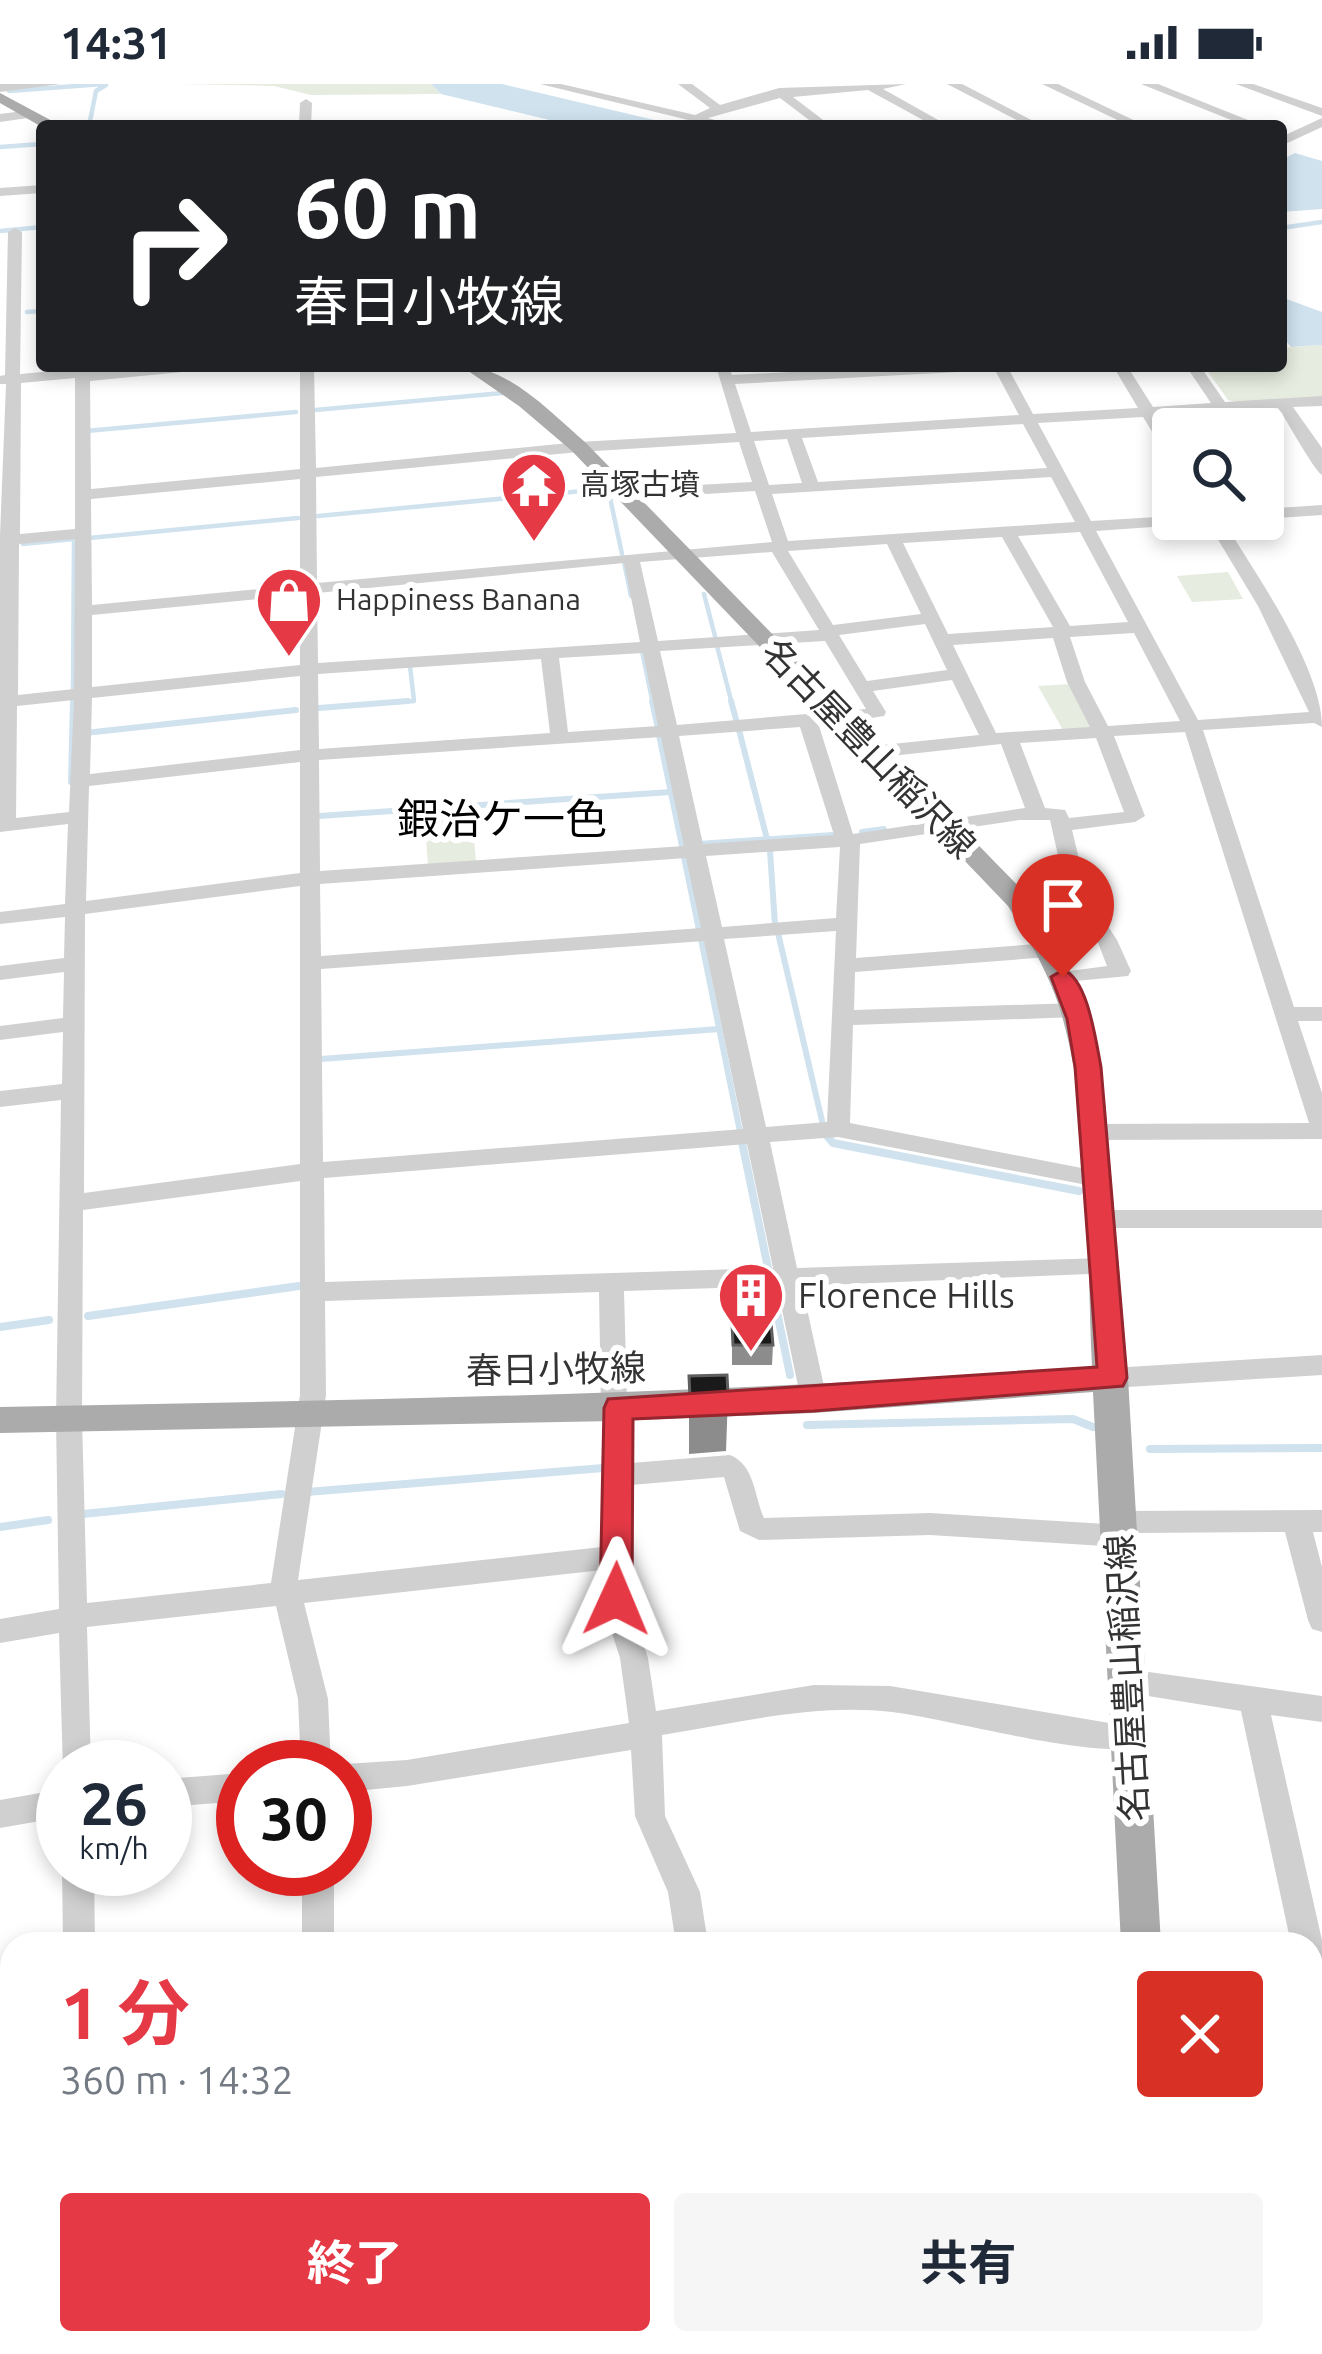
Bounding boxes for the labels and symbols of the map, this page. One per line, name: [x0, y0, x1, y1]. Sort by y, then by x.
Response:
temple icon: 高塚古墳: [499, 450, 569, 544]
place label: 高塚古墳: [580, 467, 700, 501]
shop icon: Happiness Banana: [254, 565, 324, 659]
place label: Happiness Banana: [336, 582, 581, 616]
street label: 名古屋豊山稲沢線: [755, 630, 984, 865]
district label: 鍜治ケ一色: [397, 795, 607, 842]
pin: [1012, 854, 1114, 977]
building icon: Florence Hills: [716, 1260, 786, 1354]
place label: Florence Hills: [798, 1274, 1015, 1315]
street label: 春日小牧線: [466, 1346, 646, 1391]
street label: 名古屋豊山稲沢線: [1098, 1533, 1155, 1823]
position arrow: [553, 1536, 679, 1662]
speed limit sign: 30: [216, 1740, 372, 1896]

